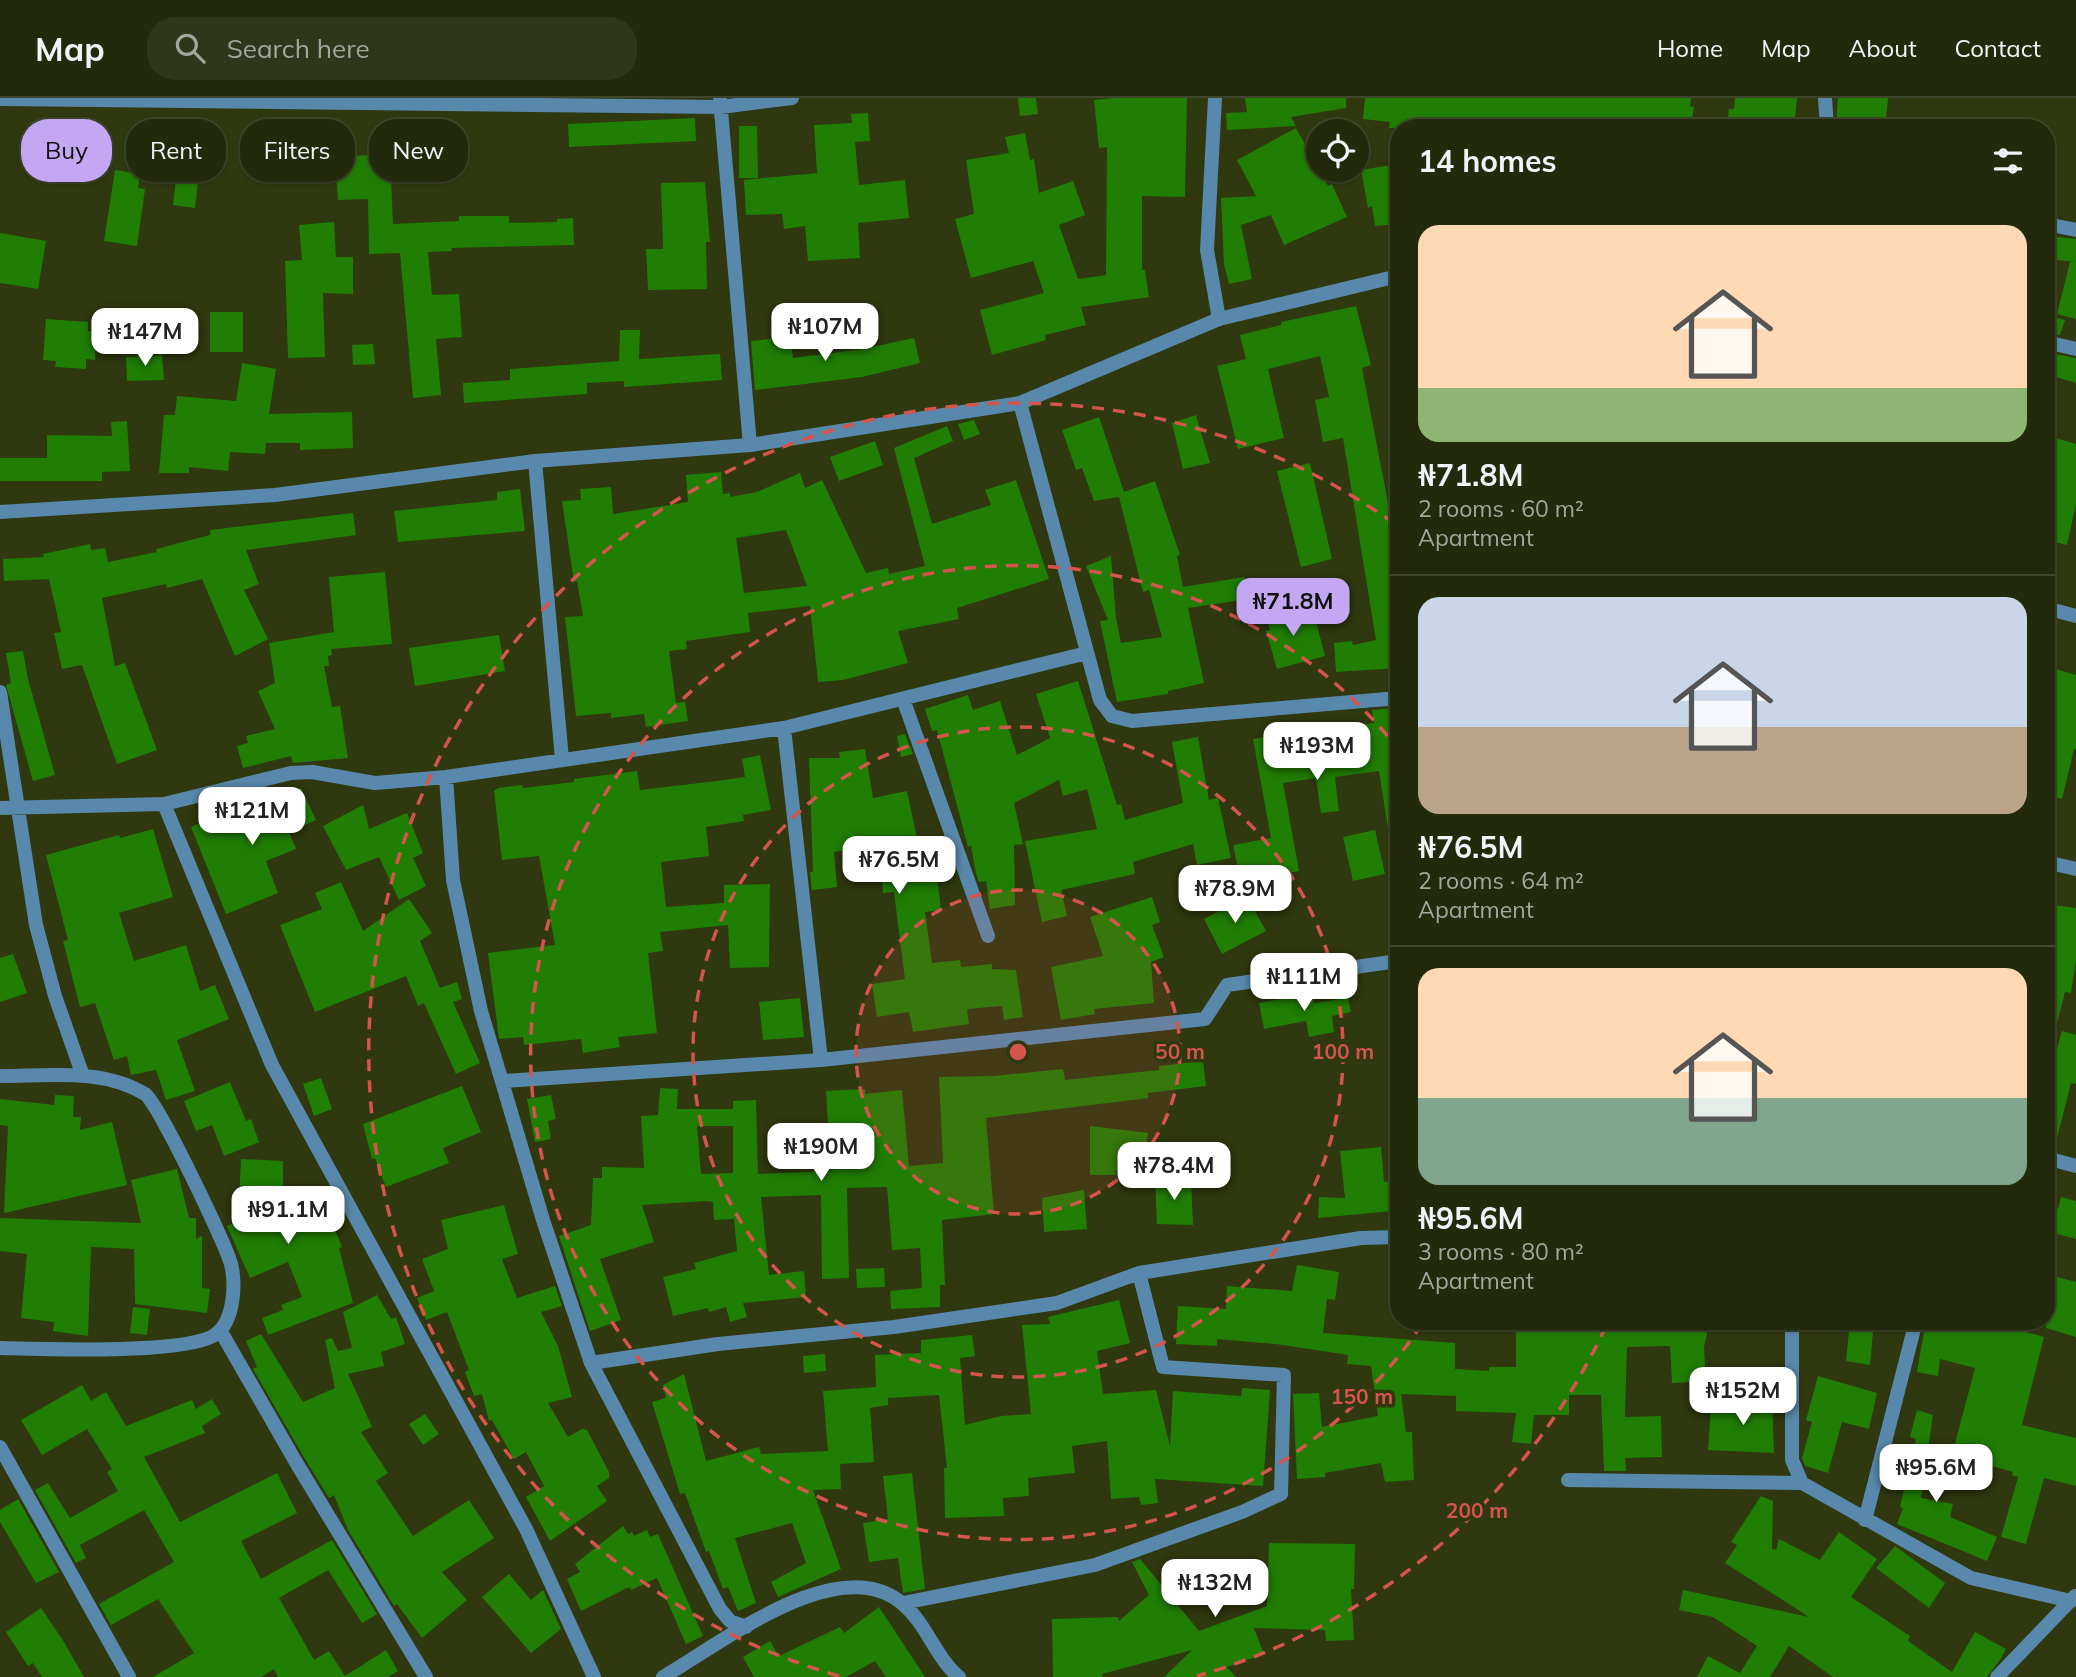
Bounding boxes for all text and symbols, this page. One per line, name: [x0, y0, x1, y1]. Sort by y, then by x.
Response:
search box: [147, 17, 637, 80]
text: Map: [35, 28, 105, 69]
icon: search: [171, 29, 209, 67]
text: Search here: [227, 32, 370, 65]
text: Home: [1657, 33, 1723, 63]
text: Map: [1761, 33, 1811, 63]
text: About: [1849, 33, 1917, 63]
text: Contact: [1955, 33, 2041, 63]
chip: Buy: [21, 119, 112, 182]
chip: Rent: [126, 119, 226, 182]
chip: Filters: [240, 119, 355, 182]
chip: New: [369, 119, 468, 182]
map controls: [1306, 119, 1369, 182]
button: locate: [1306, 119, 1369, 182]
text: 14 homes: [1418, 142, 1557, 180]
icon: filters: [1989, 142, 2027, 180]
icon: home: [1660, 271, 1786, 397]
pin: ₦107M: [776, 303, 874, 363]
pin: ₦147M: [96, 308, 194, 368]
text: ₦107M: [787, 311, 863, 340]
text: ₦147M: [107, 316, 183, 345]
text: ₦71.8M: [1418, 456, 1524, 494]
text: 2 rooms · 60 m²: [1418, 494, 1584, 523]
text: Apartment: [1418, 523, 1534, 552]
pin: ₦71.8M: [1236, 578, 1350, 638]
text: ₦71.8M: [1253, 586, 1333, 615]
icon: home: [1660, 643, 1786, 769]
pin: ₦193M: [1268, 722, 1366, 782]
text: ₦193M: [1279, 730, 1355, 759]
pin: ₦121M: [203, 788, 301, 847]
text: ₦121M: [214, 795, 290, 824]
text: ₦76.5M: [1418, 828, 1524, 866]
pin: ₦76.5M: [842, 836, 956, 896]
text: ₦76.5M: [859, 844, 939, 873]
pin: ₦78.9M: [1178, 866, 1292, 925]
text: 2 rooms · 64 m²: [1418, 866, 1584, 895]
text: ₦78.9M: [1195, 873, 1275, 902]
text: Apartment: [1418, 895, 1534, 924]
pin: ₦111M: [1255, 954, 1353, 1013]
text: ₦111M: [1266, 961, 1342, 990]
icon: home: [1660, 1014, 1786, 1140]
text: 50 m: [1155, 1038, 1205, 1064]
text: 100 m: [1312, 1038, 1374, 1064]
centre of rings: [1006, 1040, 1030, 1064]
pin: ₦190M: [772, 1124, 870, 1183]
text: ₦190M: [783, 1131, 859, 1160]
pin: ₦78.4M: [1117, 1142, 1231, 1202]
text: ₦78.4M: [1134, 1150, 1214, 1179]
pin: ₦91.1M: [231, 1186, 345, 1246]
text: ₦91.1M: [248, 1194, 328, 1223]
text: ₦95.6M: [1418, 1199, 1524, 1237]
text: 3 rooms · 80 m²: [1418, 1237, 1584, 1266]
text: Apartment: [1418, 1266, 1534, 1295]
pin: ₦152M: [1694, 1368, 1792, 1427]
text: ₦152M: [1705, 1375, 1781, 1404]
text: 150 m: [1331, 1383, 1393, 1409]
pin: ₦95.6M: [1879, 1444, 1993, 1504]
text: ₦95.6M: [1896, 1452, 1976, 1481]
text: 200 m: [1446, 1497, 1508, 1523]
pin: ₦132M: [1166, 1560, 1264, 1619]
text: ₦132M: [1177, 1567, 1253, 1596]

